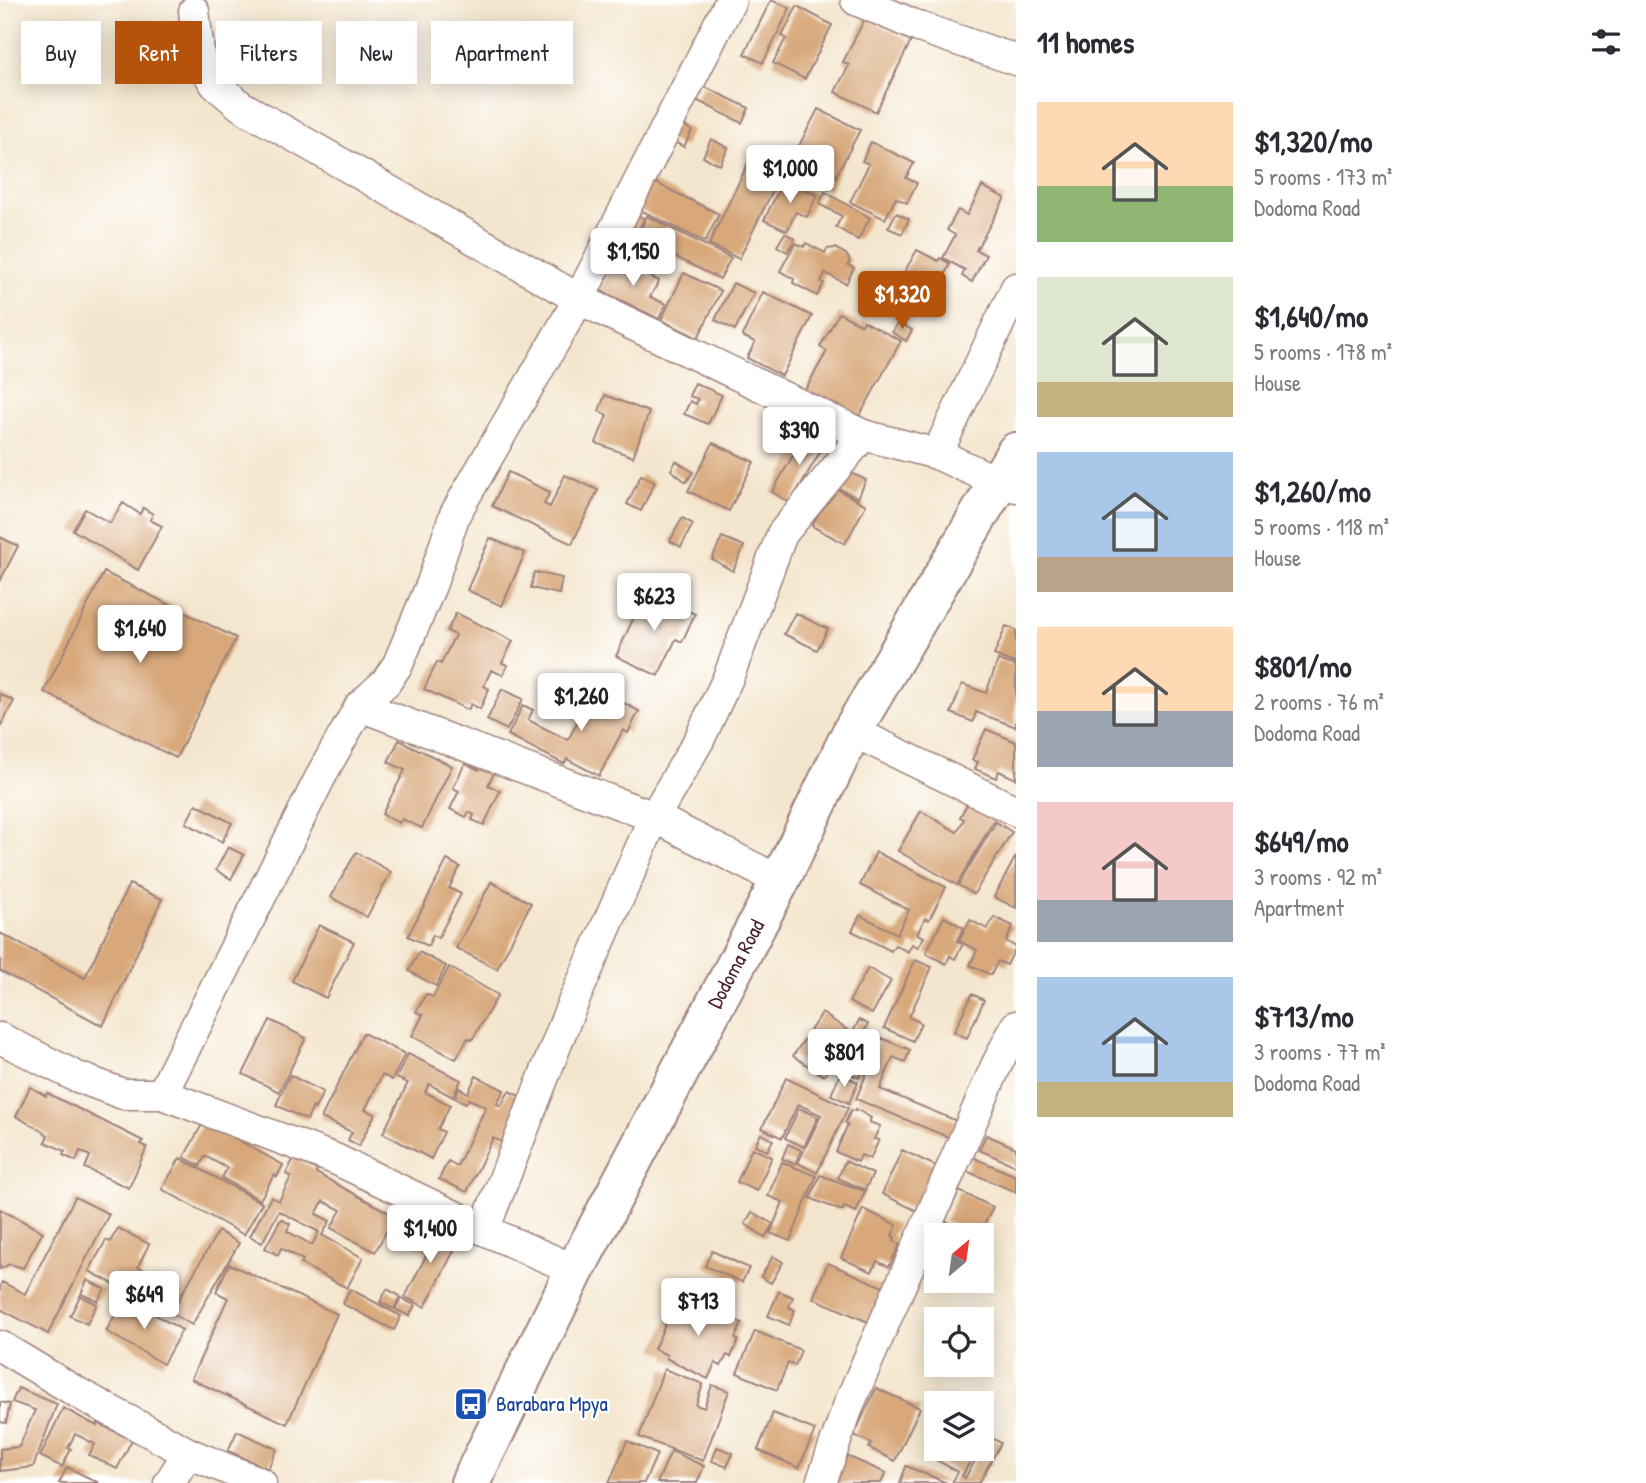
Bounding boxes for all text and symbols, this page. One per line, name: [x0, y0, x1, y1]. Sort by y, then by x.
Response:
chip: Buy: [21, 21, 101, 84]
chip: Rent: [115, 21, 202, 84]
chip: Filters: [216, 21, 322, 84]
chip: New: [336, 21, 417, 84]
chip: Apartment: [431, 21, 573, 84]
text: 11 homes: [1037, 22, 1134, 62]
icon: filters: [1587, 23, 1625, 61]
text: $1,320/mo: [1254, 121, 1372, 161]
icon: home: [1093, 130, 1177, 214]
pin: $1,000: [733, 146, 847, 205]
text: $1,000: [762, 152, 818, 183]
text: 5 rooms · 173 m²: [1254, 161, 1392, 192]
text: Dodoma Road: [1254, 192, 1360, 223]
pin: $1,150: [576, 229, 690, 288]
text: $1,150: [606, 235, 660, 266]
pin: $1,320: [845, 272, 959, 331]
text: $1,320: [874, 278, 930, 309]
text: $1,640/mo: [1254, 296, 1368, 336]
icon: home: [1093, 305, 1177, 389]
text: 5 rooms · 178 m²: [1254, 336, 1392, 367]
text: House: [1254, 367, 1301, 398]
pin: $390: [758, 407, 840, 467]
text: $390: [779, 414, 819, 445]
text: $1,260/mo: [1254, 471, 1371, 511]
icon: home: [1093, 480, 1177, 564]
text: 5 rooms · 118 m²: [1254, 511, 1389, 542]
text: House: [1254, 542, 1301, 573]
pin: $623: [613, 574, 695, 633]
text: $623: [633, 580, 675, 611]
pin: $1,640: [83, 606, 197, 665]
text: $1,640: [114, 612, 166, 643]
text: $801/mo: [1254, 646, 1352, 686]
icon: home: [1093, 655, 1177, 739]
pin: $1,260: [524, 674, 638, 733]
text: $1,260: [554, 680, 608, 711]
text: 2 rooms · 76 m²: [1254, 686, 1384, 717]
text: Dodoma Road: [1254, 717, 1360, 748]
text: $649/mo: [1254, 821, 1349, 861]
icon: home: [1093, 830, 1177, 914]
text: 3 rooms · 92 m²: [1254, 861, 1382, 892]
text: Apartment: [1254, 892, 1344, 923]
street label: Dodoma Road: [700, 914, 771, 1013]
text: $713/mo: [1254, 996, 1354, 1036]
icon: home: [1093, 1005, 1177, 1089]
pin: $801: [803, 1030, 885, 1089]
text: $801: [824, 1036, 864, 1067]
text: 3 rooms · 77 m²: [1254, 1036, 1386, 1067]
text: Dodoma Road: [1254, 1067, 1360, 1098]
pin: $1,400: [373, 1206, 487, 1265]
text: $1,400: [403, 1212, 457, 1243]
north arrow: [924, 1223, 994, 1293]
map controls: [924, 1223, 994, 1461]
pin: $649: [103, 1272, 185, 1331]
text: $649: [125, 1278, 163, 1309]
pin: $713: [657, 1278, 739, 1338]
text: $713: [677, 1285, 719, 1316]
button: locate: [924, 1307, 994, 1377]
bus stop icon: Barabara Mpya: [452, 1385, 490, 1423]
place label: Barabara Mpya: [496, 1389, 608, 1418]
button: layers: [924, 1391, 994, 1461]

